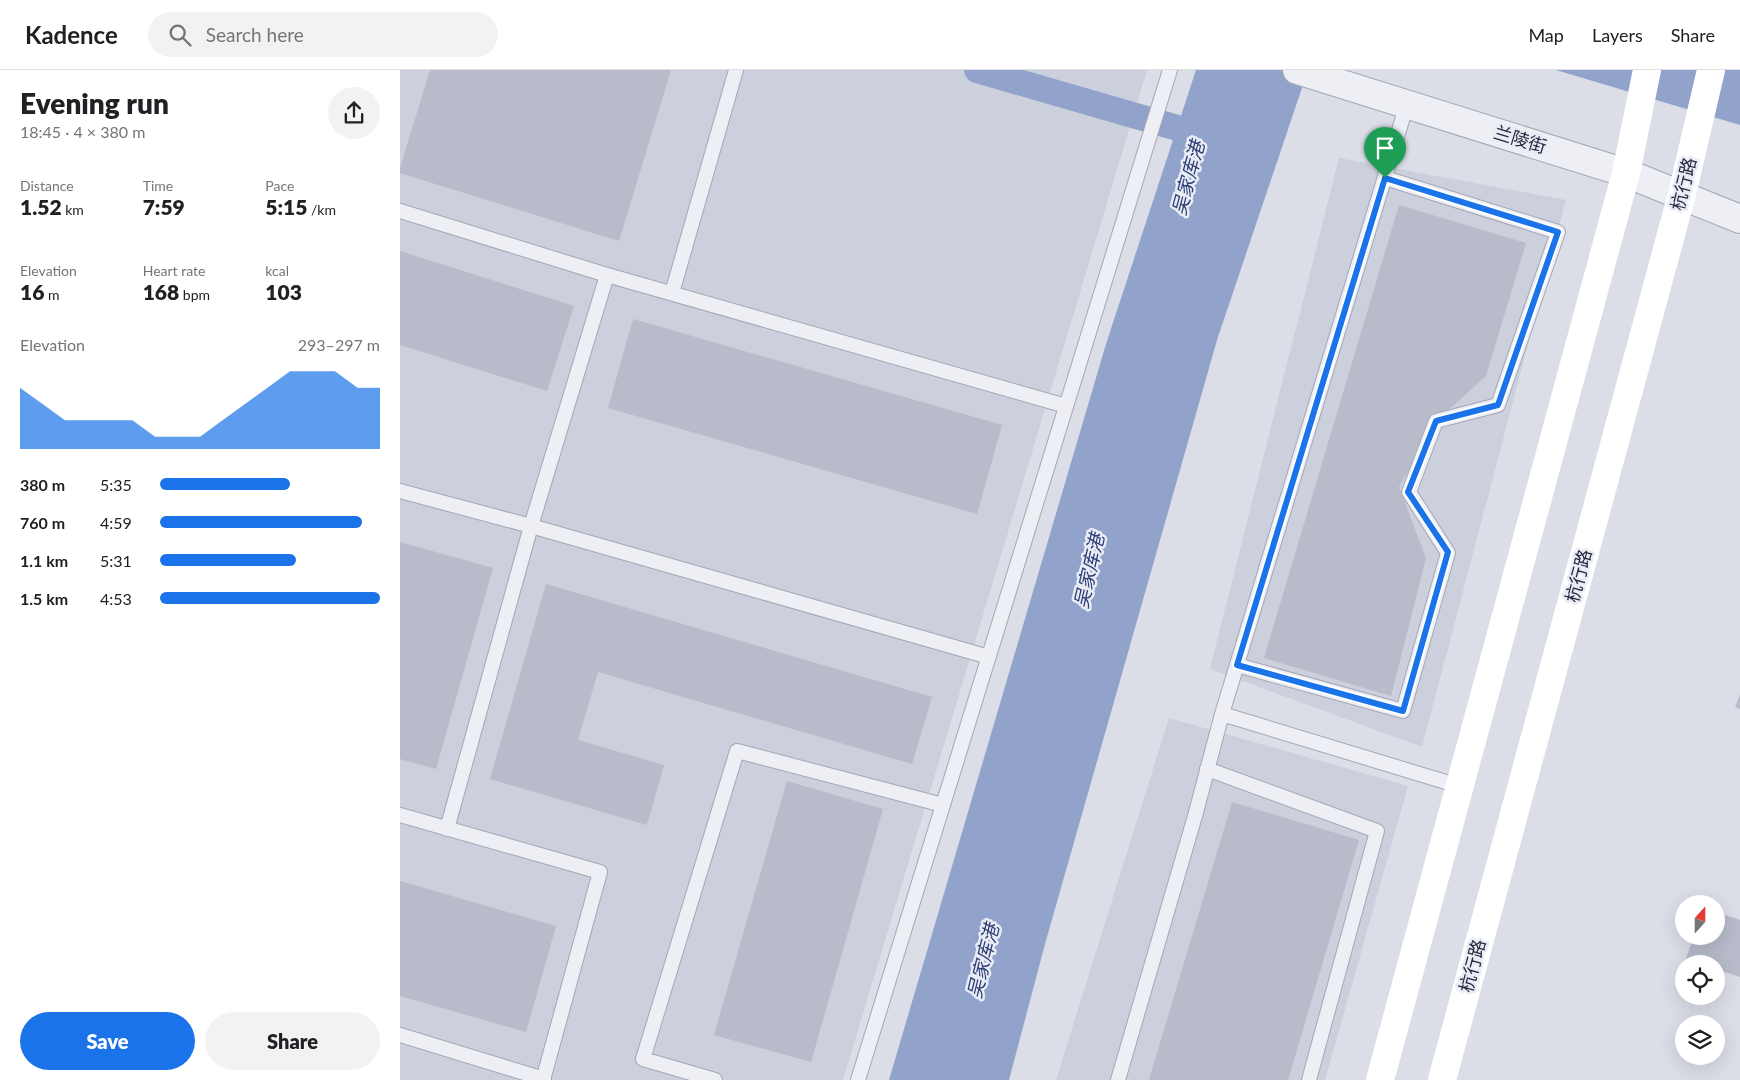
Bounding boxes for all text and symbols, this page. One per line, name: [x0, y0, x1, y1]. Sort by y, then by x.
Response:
search box: [148, 12, 498, 57]
text: Kadence: [25, 20, 118, 49]
icon: search: [166, 21, 194, 49]
text: Search here: [206, 23, 304, 46]
text: Map: [1528, 24, 1564, 46]
text: Layers: [1592, 24, 1643, 46]
text: Share: [1671, 24, 1715, 46]
text: Evening run: [20, 86, 169, 120]
button: share: [328, 87, 380, 139]
street label: 兰陵街: [1491, 121, 1549, 157]
text: 18:45 · 4 × 380 m: [20, 122, 145, 141]
pin: [1364, 127, 1406, 178]
icon: arrive: [1371, 134, 1399, 162]
water label: 吴家库港: [1167, 135, 1209, 218]
street label: 杭行路: [1666, 155, 1700, 213]
text: Distance: [20, 177, 74, 194]
text: Time: [143, 177, 173, 194]
text: Pace: [265, 177, 294, 194]
text: 1.52: [20, 194, 62, 219]
text: 7:59: [143, 194, 185, 219]
text: 5:15: [265, 194, 307, 219]
text: km: [62, 201, 84, 218]
text: /km: [307, 201, 336, 218]
text: Elevation: [20, 262, 77, 279]
text: Heart rate: [143, 262, 205, 279]
text: kcal: [265, 262, 289, 279]
text: 16: [20, 279, 44, 304]
text: 168: [143, 279, 179, 304]
text: 103: [265, 279, 302, 304]
text: m: [44, 286, 59, 303]
text: bpm: [179, 286, 210, 303]
text: Elevation: [20, 335, 85, 354]
text: 293–297 m: [298, 335, 380, 354]
text: 380 m: [20, 475, 65, 494]
text: 5:35: [100, 475, 132, 494]
text: 760 m: [20, 513, 65, 532]
text: 4:59: [100, 513, 132, 532]
water label: 吴家库港: [1069, 528, 1109, 611]
street label: 杭行路: [1560, 547, 1596, 605]
text: 1.1 km: [20, 551, 68, 570]
text: 5:31: [100, 551, 132, 570]
text: 1.5 km: [20, 589, 68, 608]
text: 4:53: [100, 589, 132, 608]
north arrow: [1675, 895, 1725, 945]
map controls: [1675, 895, 1725, 1065]
water label: 吴家库港: [962, 918, 1004, 1001]
street label: 杭行路: [1454, 937, 1490, 995]
button: locate: [1675, 955, 1725, 1005]
button: Save: [20, 1012, 195, 1070]
button: Share: [205, 1012, 380, 1070]
button: layers: [1675, 1015, 1725, 1065]

